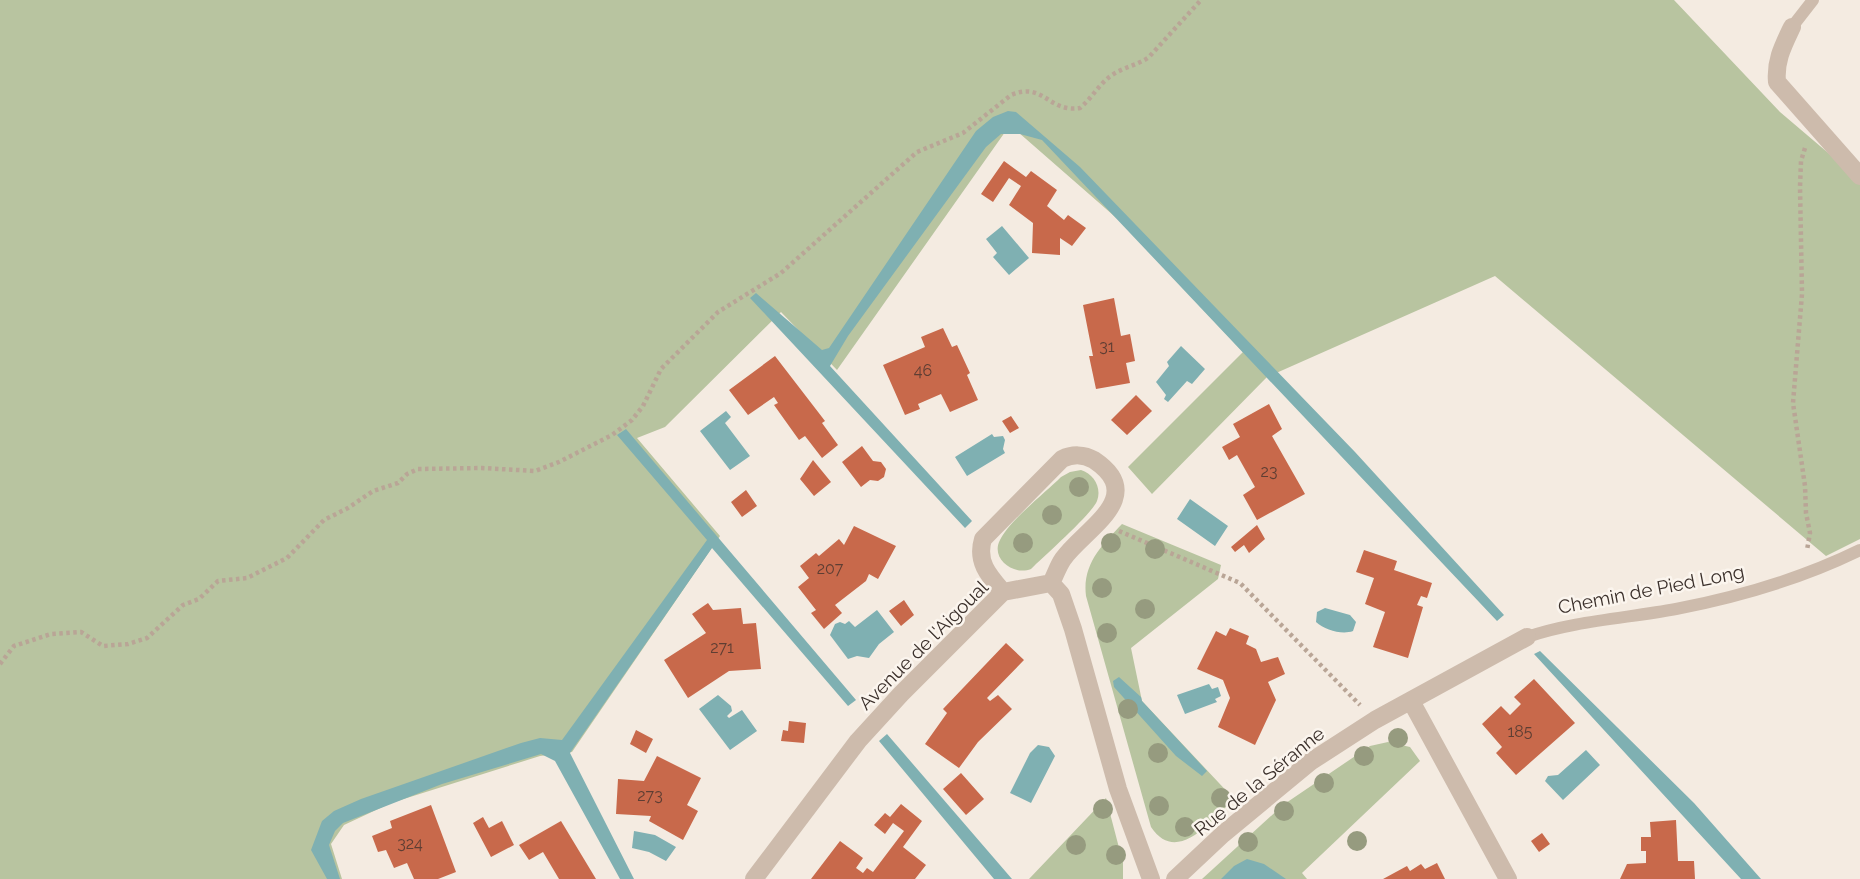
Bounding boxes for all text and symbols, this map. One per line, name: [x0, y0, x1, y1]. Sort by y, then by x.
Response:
house number: 31: [1099, 337, 1115, 356]
house number: 46: [914, 361, 932, 380]
house number: 23: [1261, 462, 1277, 481]
house number: 207: [817, 559, 844, 578]
street label: Chemin de Pied Long: [1556, 560, 1746, 618]
street label: Avenue de l'Aigoual: [854, 575, 993, 714]
house number: 271: [710, 638, 734, 657]
street label: Rue de la Séranne: [1190, 722, 1328, 840]
house number: 185: [1507, 722, 1533, 741]
house number: 273: [637, 786, 663, 805]
house number: 324: [397, 834, 423, 853]

